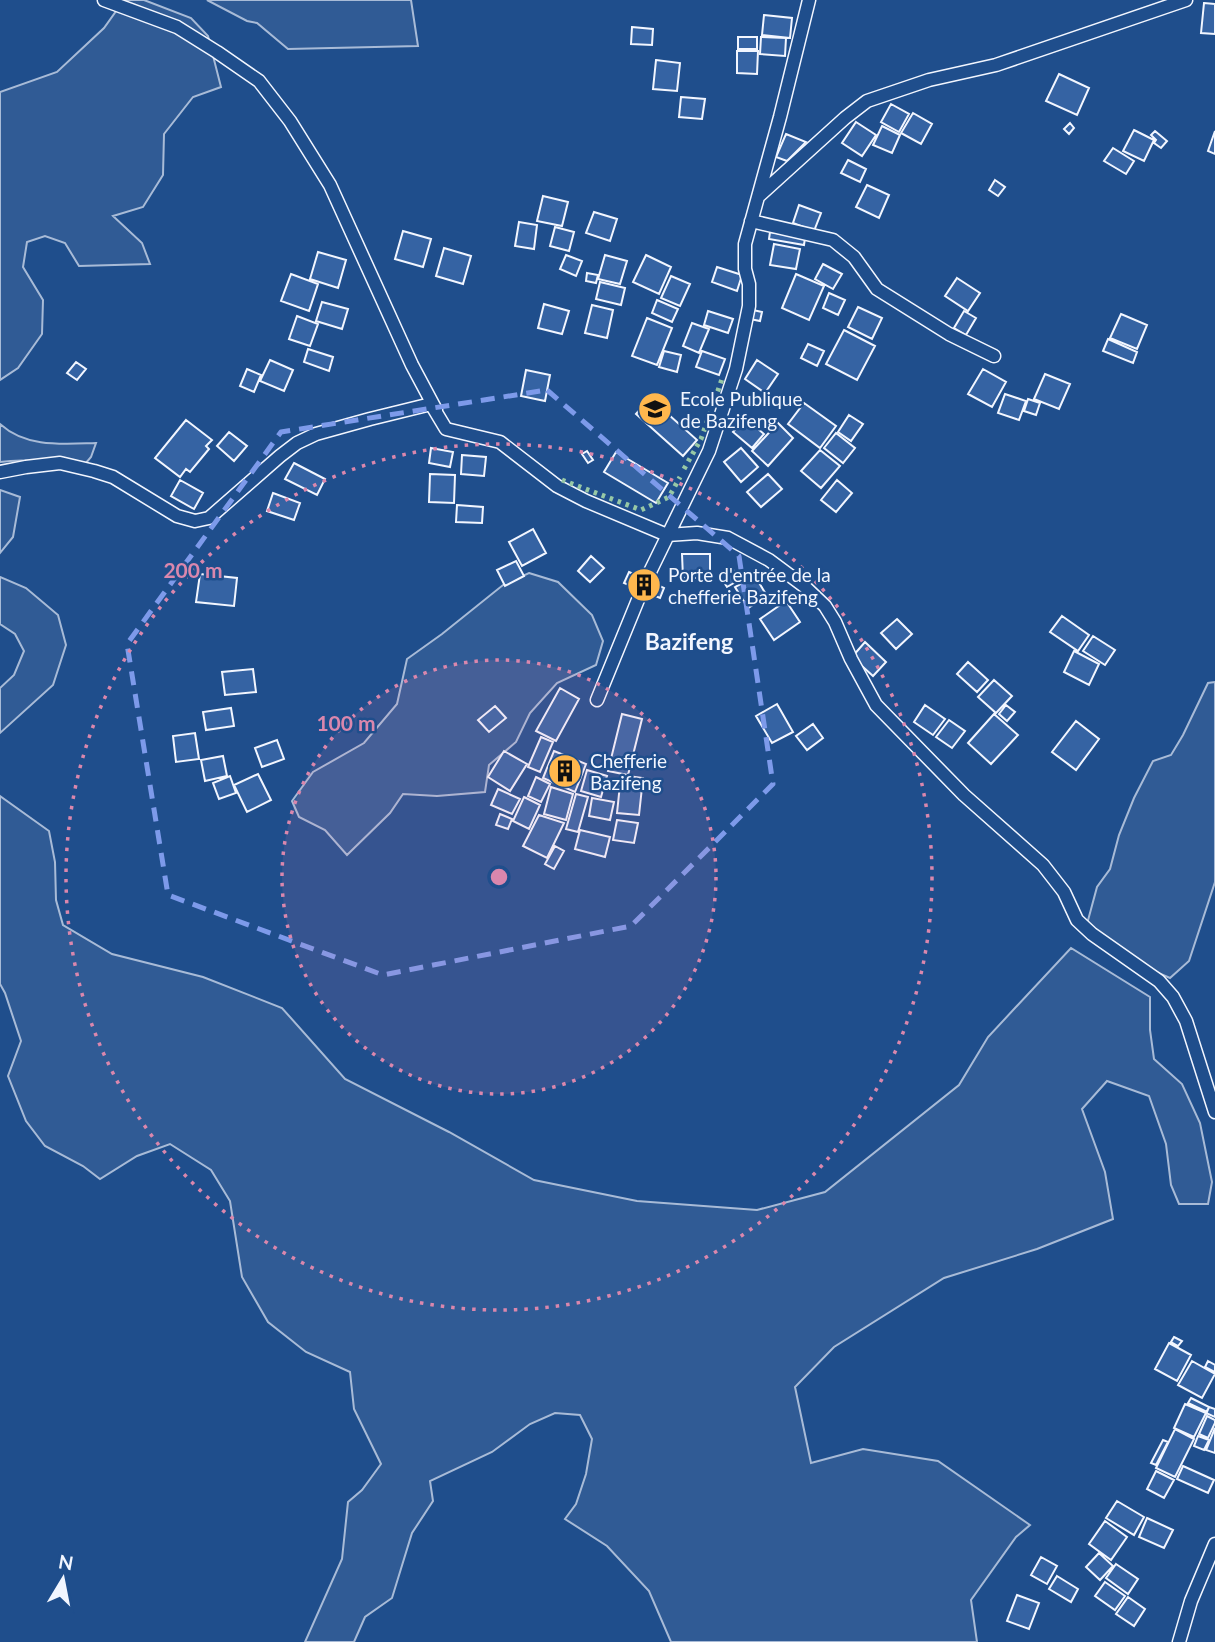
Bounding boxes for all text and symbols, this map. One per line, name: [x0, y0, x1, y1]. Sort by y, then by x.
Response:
place label: Ecole Publique de Bazifeng: [680, 387, 802, 432]
school or university icon: Ecole Publique de Bazifeng: [636, 390, 674, 428]
text: 200 m: [163, 557, 223, 582]
place label: Porte d'entrée de la chefferie Bazifeng: [668, 563, 831, 608]
building icon: Porte d'entrée de la chefferie Bazifeng: [625, 566, 663, 604]
district label: Bazifeng: [645, 627, 733, 655]
text: 100 m: [316, 710, 376, 735]
place label: Chefferie Bazifeng: [590, 749, 667, 794]
building icon: Chefferie Bazifeng: [546, 752, 584, 790]
centre of rings: [487, 865, 511, 889]
north arrow: [28, 1544, 98, 1614]
text: N: [57, 1549, 75, 1574]

